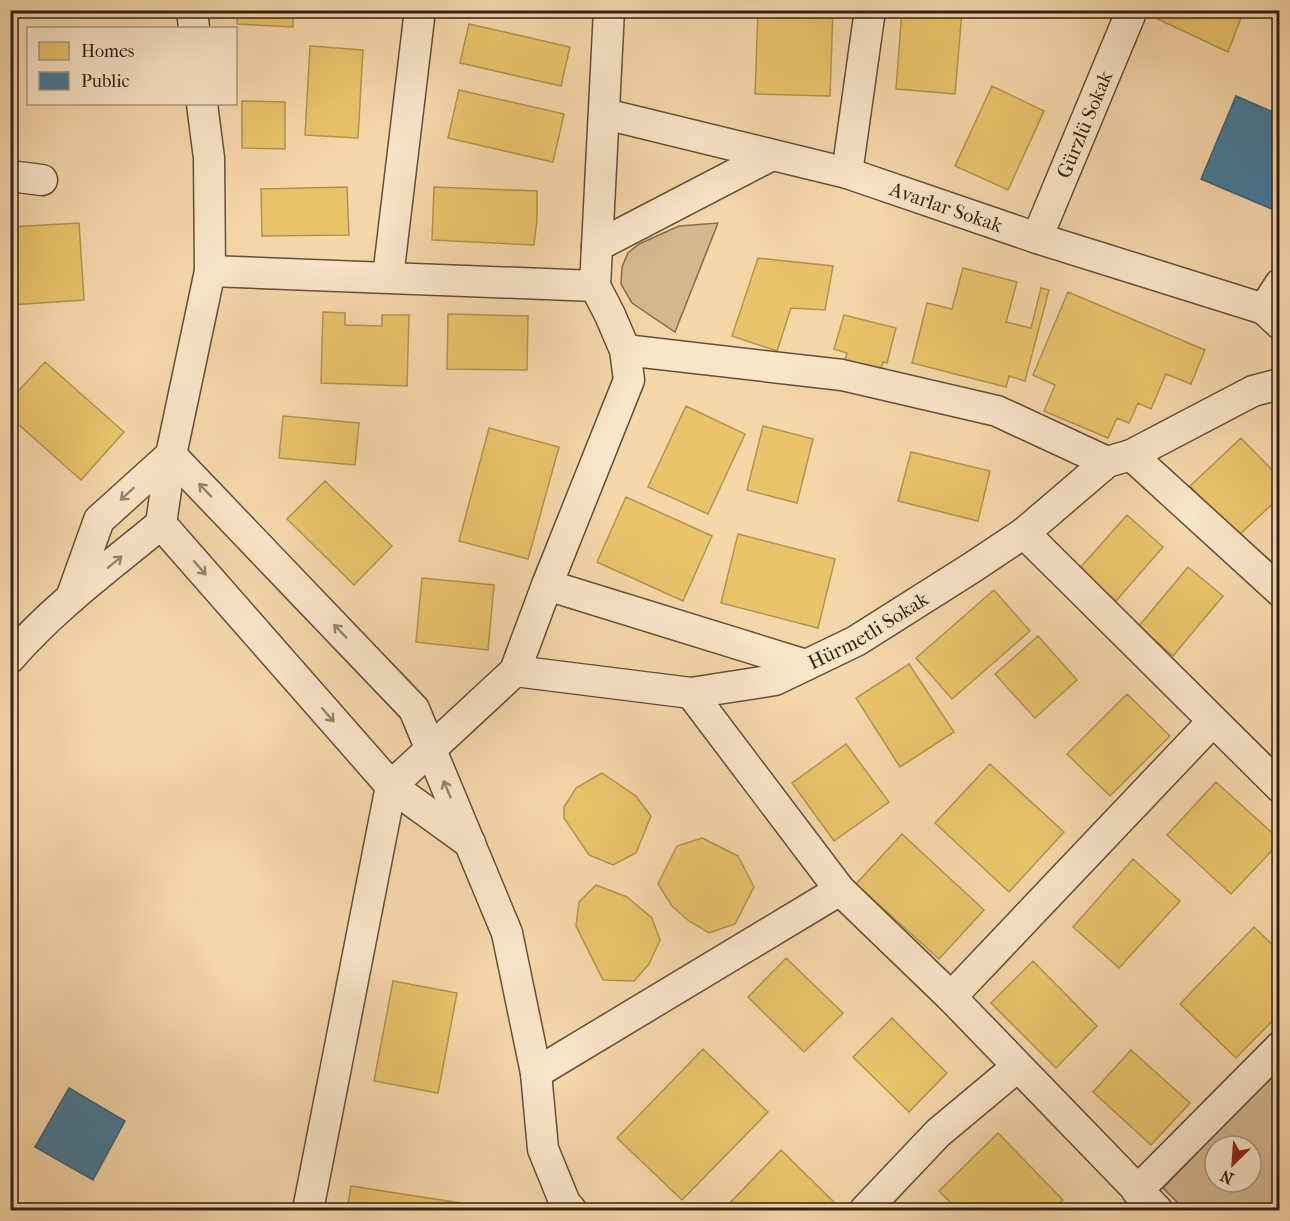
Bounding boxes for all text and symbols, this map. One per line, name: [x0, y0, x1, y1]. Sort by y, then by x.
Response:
legend: [27, 27, 237, 105]
text: Homes: [81, 41, 135, 62]
street label: Gürzlü Sokak: [1052, 67, 1117, 182]
text: Public: [81, 71, 129, 92]
street label: Avarlar Sokak: [886, 177, 1006, 237]
one-way arrow: [197, 483, 212, 498]
one-way arrow: [120, 487, 135, 501]
one-way arrow: [107, 555, 123, 568]
one-way arrow: [193, 560, 206, 576]
street label: Hürmetli Sokak: [804, 587, 933, 674]
one-way arrow: [333, 624, 347, 639]
one-way arrow: [321, 707, 335, 722]
one-way arrow: [441, 781, 453, 799]
north arrow: [1203, 1134, 1263, 1194]
text: N: [1217, 1166, 1236, 1188]

